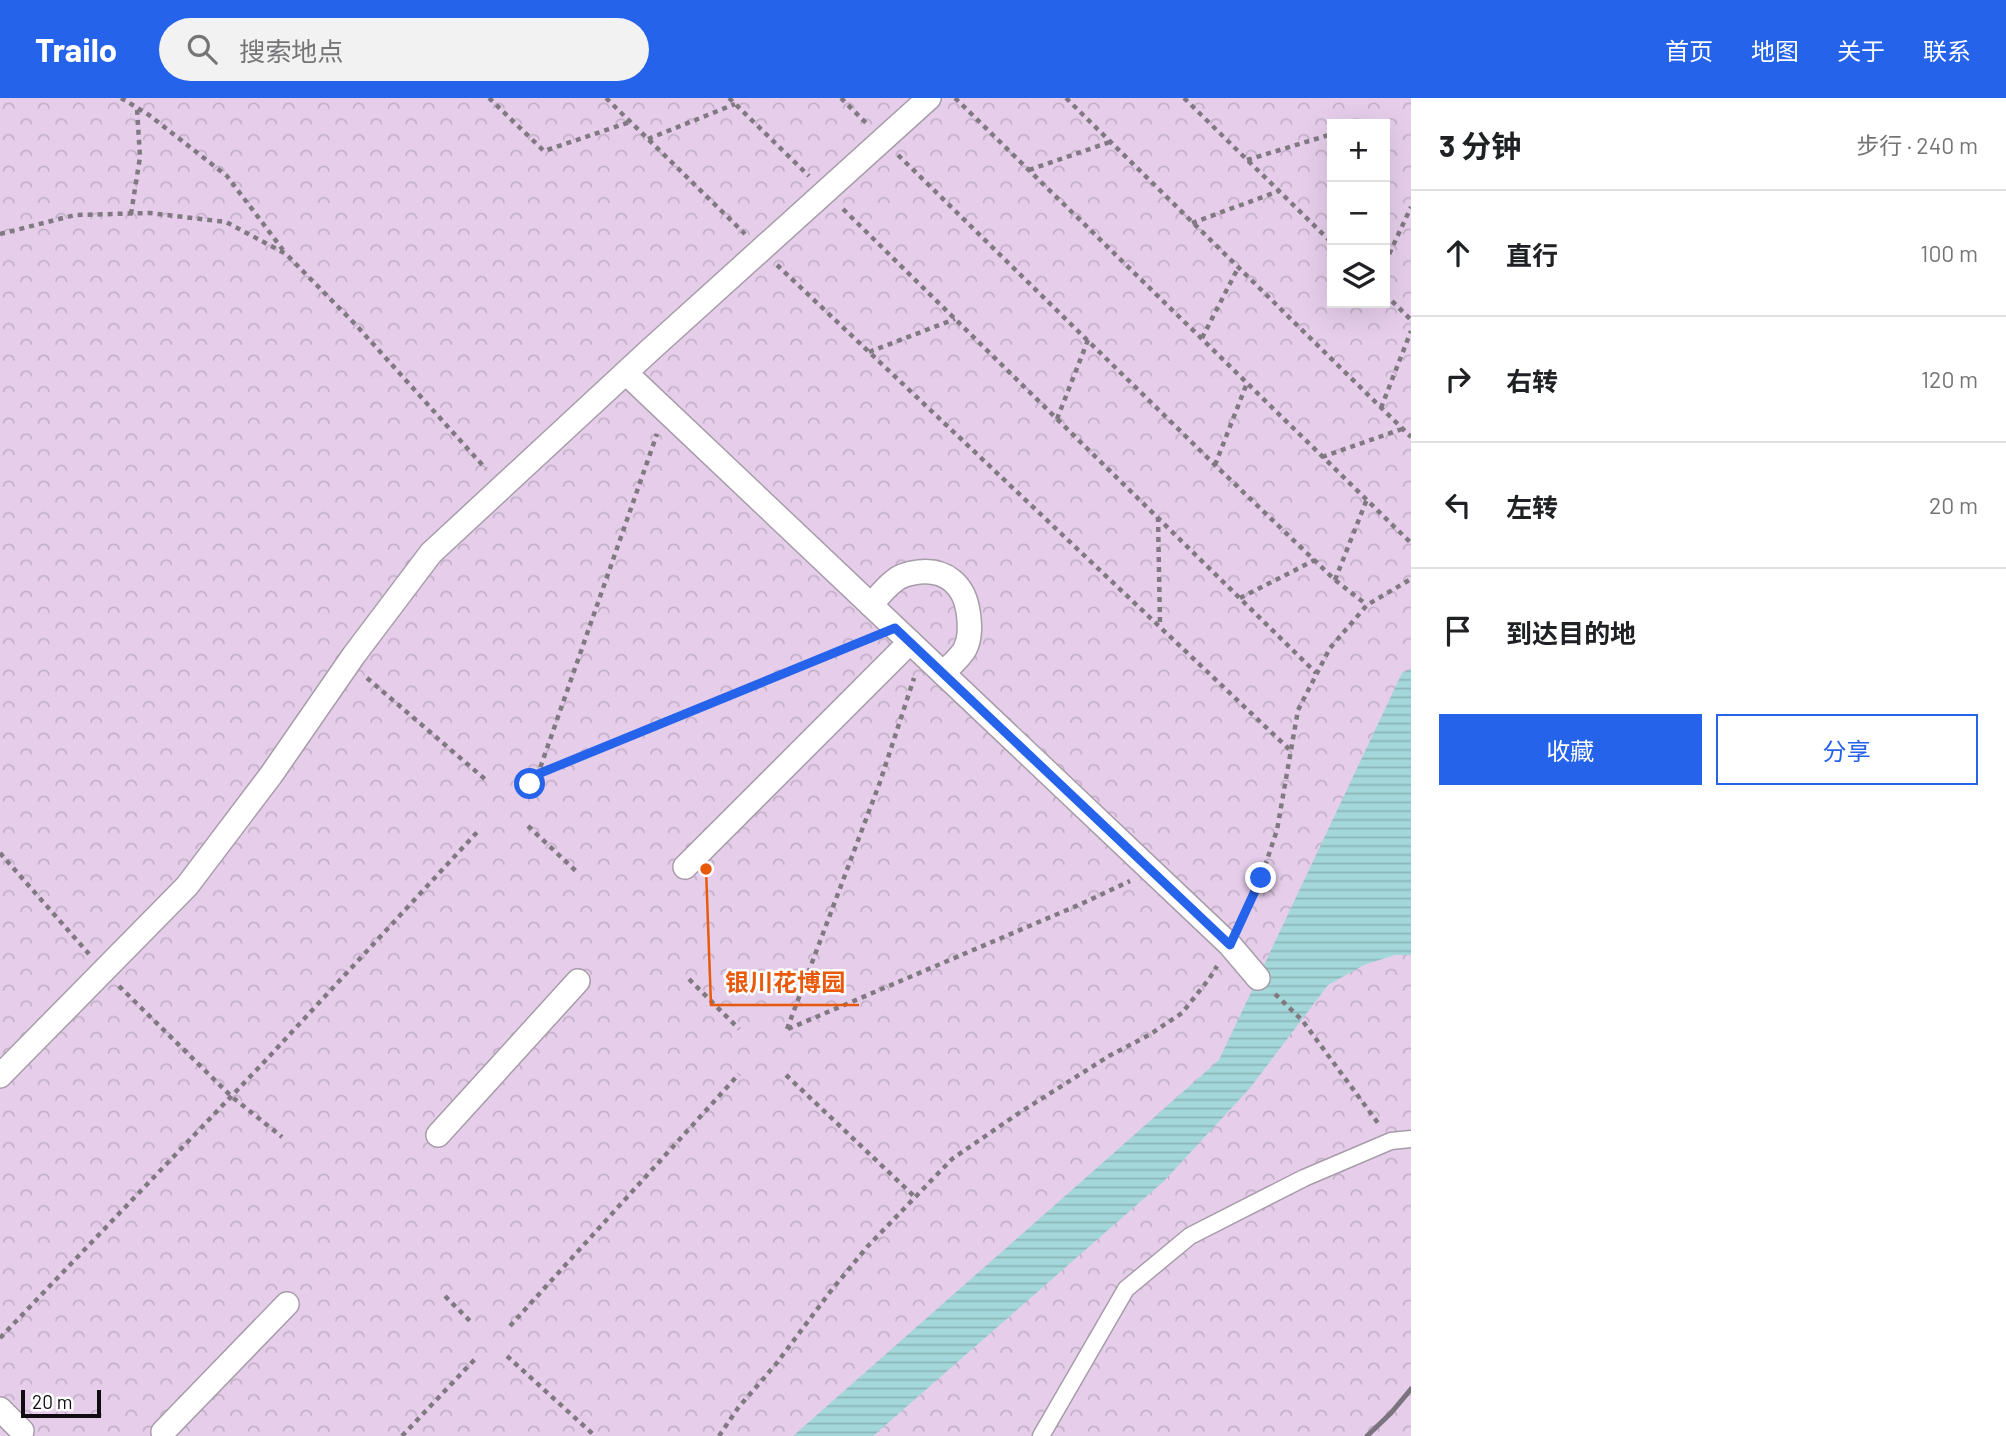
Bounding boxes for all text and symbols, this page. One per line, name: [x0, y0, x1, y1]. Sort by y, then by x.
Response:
search box: [159, 18, 649, 81]
text: Trailo: [35, 29, 117, 69]
icon: search: [183, 30, 221, 68]
text: 搜索地点: [239, 35, 343, 66]
text: 首页: [1665, 36, 1713, 65]
text: 地图: [1751, 36, 1799, 65]
text: 关于: [1837, 36, 1885, 65]
text: 联系: [1923, 36, 1971, 65]
map controls: [1327, 119, 1390, 308]
button: +: [1327, 119, 1390, 182]
text: 3 分钟: [1439, 127, 1521, 163]
text: 步行 · 240 m: [1856, 131, 1978, 159]
button: −: [1327, 182, 1390, 245]
icon: ahead: [1439, 234, 1477, 272]
text: 直行: [1506, 239, 1558, 270]
text: 100 m: [1920, 239, 1978, 267]
button: layers: [1327, 245, 1390, 308]
icon: right: [1439, 360, 1477, 398]
text: 右转: [1506, 365, 1558, 396]
text: 120 m: [1921, 365, 1978, 393]
icon: left: [1439, 486, 1477, 524]
text: 左转: [1506, 491, 1558, 522]
text: 20 m: [1929, 491, 1978, 519]
icon: arrive: [1439, 612, 1477, 650]
text: 到达目的地: [1506, 617, 1636, 648]
button: 收藏: [1439, 714, 1702, 785]
button: 分享: [1716, 714, 1978, 785]
route start: [514, 768, 545, 799]
route end: [1245, 862, 1276, 893]
callout: 银川花博园: [711, 960, 859, 1005]
text: 银川花博园: [725, 967, 845, 996]
scale bar: [21, 1387, 102, 1419]
text: 20 m: [32, 1390, 72, 1413]

